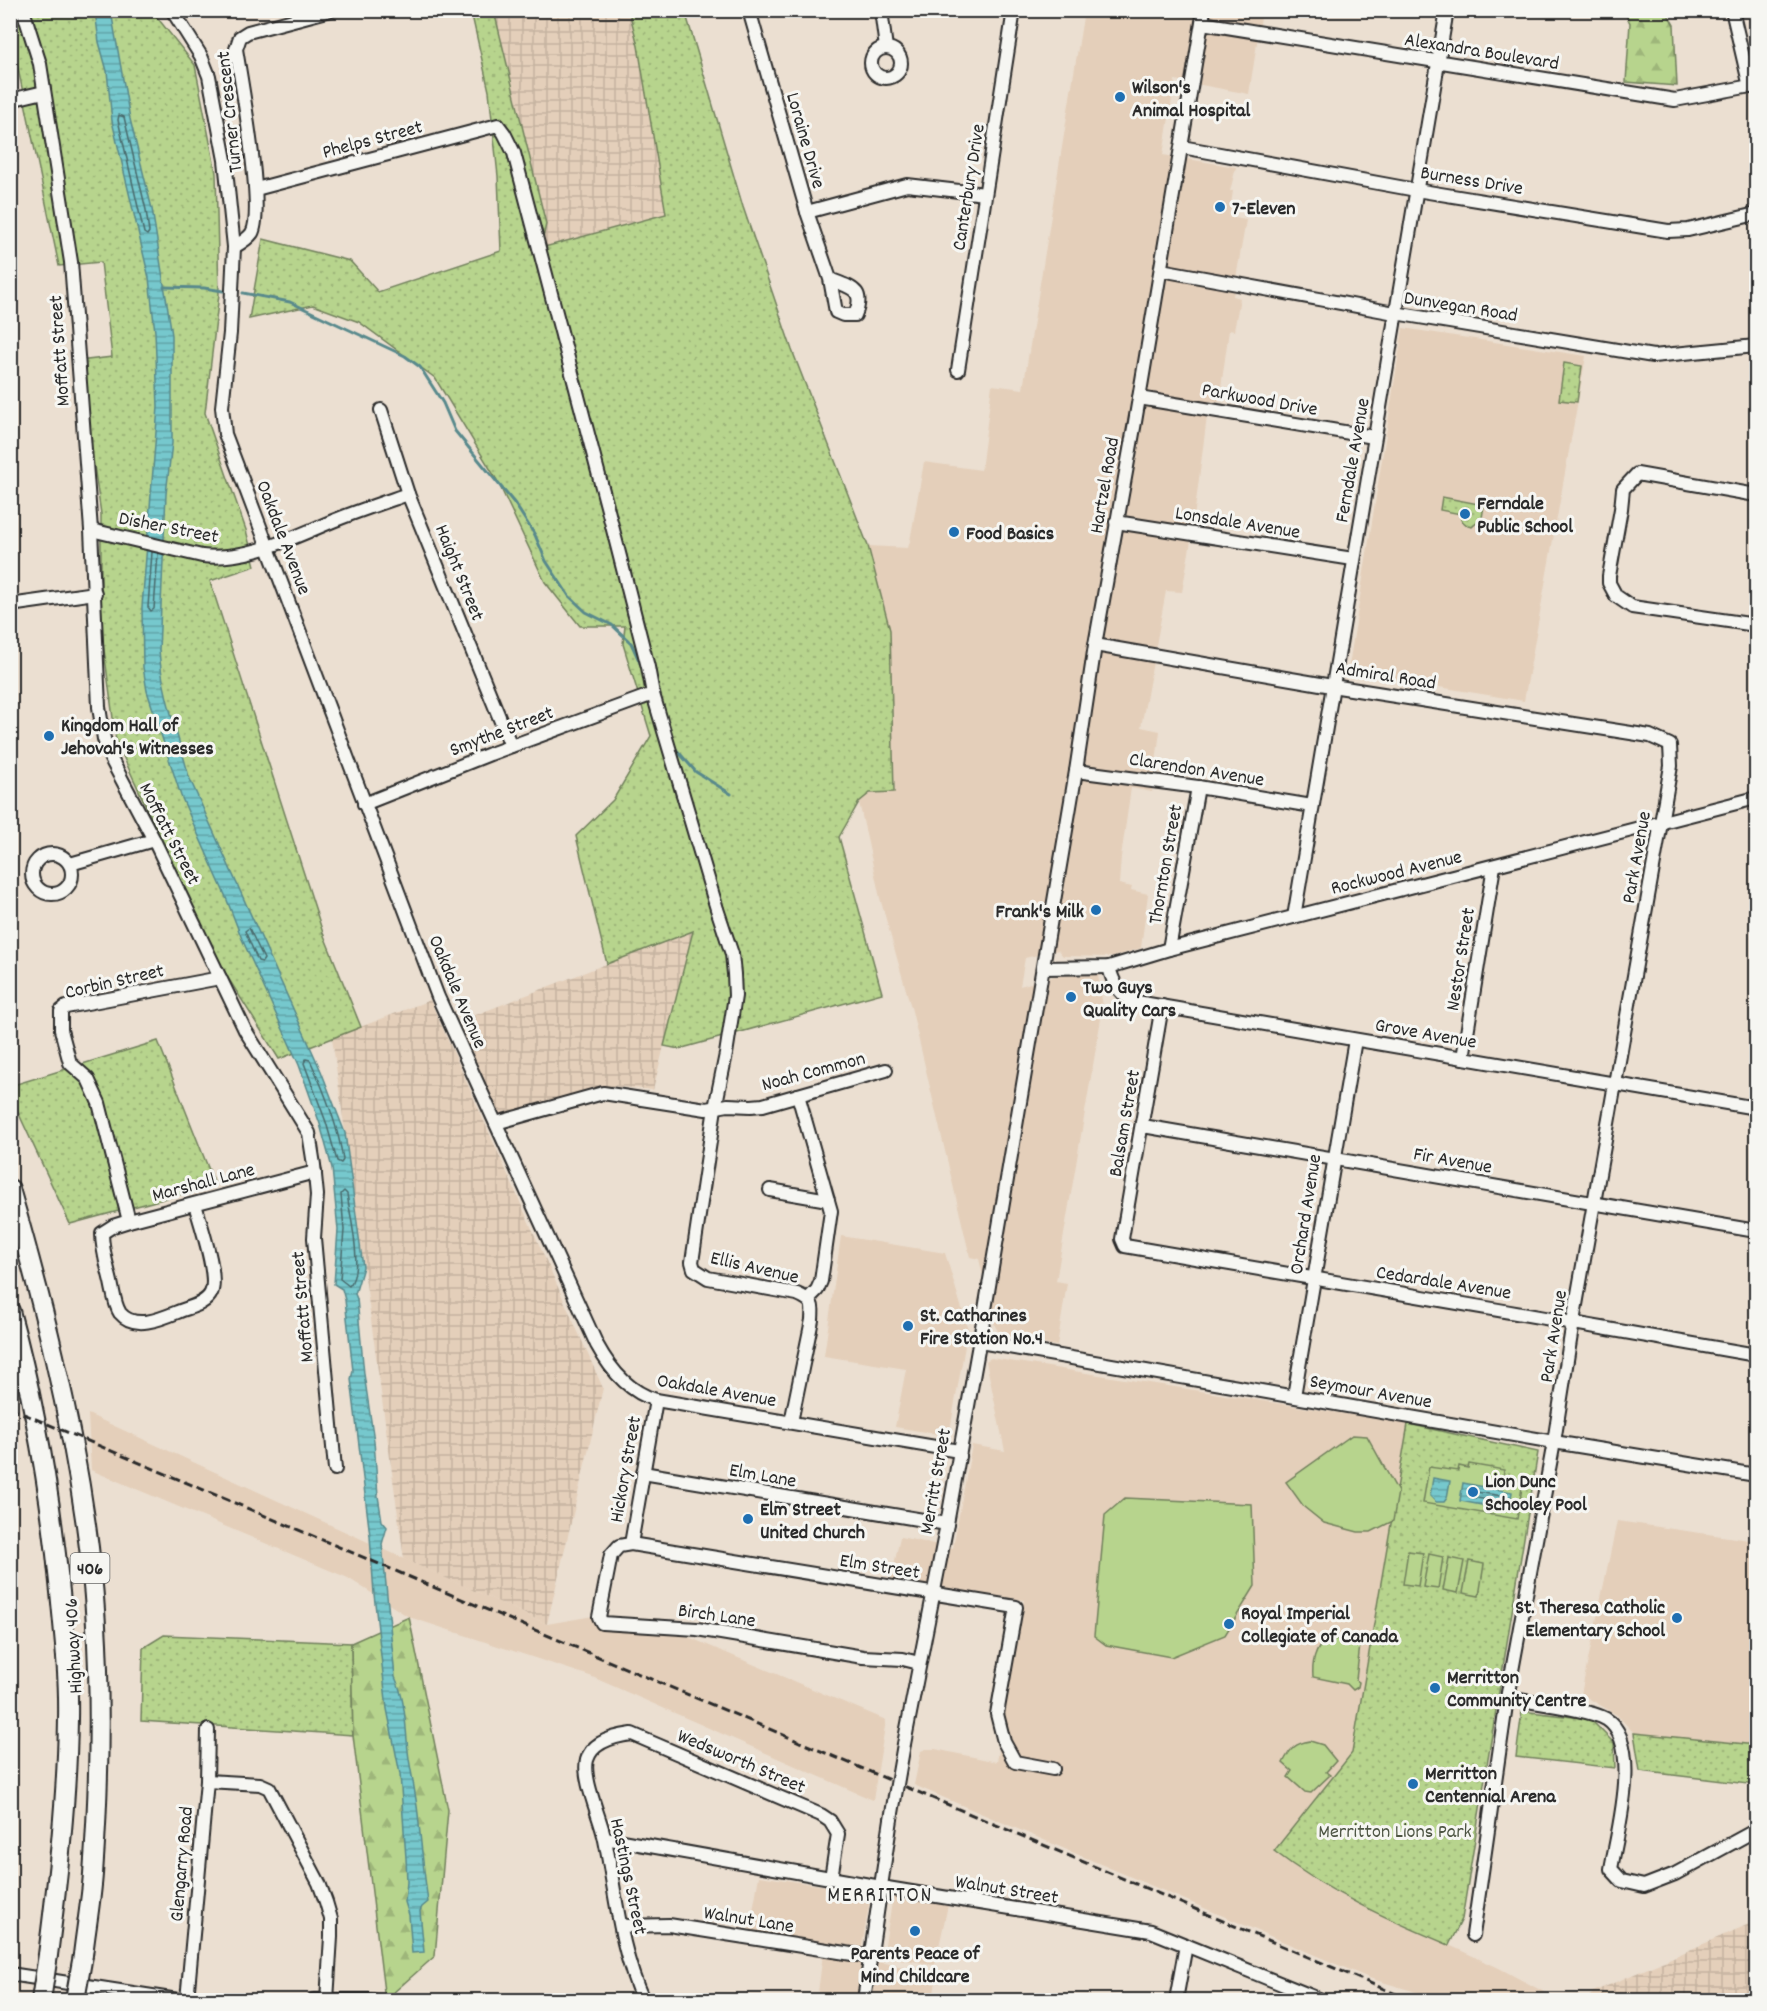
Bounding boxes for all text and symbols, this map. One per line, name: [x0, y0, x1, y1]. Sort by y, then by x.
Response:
street label: Alexandra Boulevard: [1402, 27, 1561, 79]
street label: Turner Crescent: [211, 50, 251, 174]
place label: Wilson's Animal Hospital: [1132, 75, 1250, 126]
street label: Loraine Drive: [777, 90, 831, 192]
marker: Wilson's Animal Hospital: [1113, 90, 1127, 104]
street label: Phelps Street: [320, 114, 426, 168]
street label: Canterbury Drive: [946, 122, 994, 253]
street label: Burness Drive: [1418, 160, 1525, 204]
place label: 7-Eleven: [1232, 196, 1296, 224]
marker: 7-Eleven: [1213, 200, 1227, 214]
street label: Dunvegan Road: [1402, 285, 1519, 331]
street label: Moffatt Street: [43, 294, 79, 407]
street label: Parkwood Drive: [1199, 377, 1320, 425]
street label: Ferndale Avenue: [1329, 396, 1379, 525]
street label: Hartzel Road: [1084, 435, 1128, 536]
street label: Oakdale Avenue: [248, 477, 317, 600]
place label: Ferndale Public School: [1477, 491, 1573, 542]
street label: Lonsdale Avenue: [1173, 500, 1302, 548]
street label: Disher Street: [116, 506, 221, 552]
marker: Ferndale Public School: [1458, 507, 1472, 521]
street label: Haight Street: [426, 521, 490, 626]
place label: Food Basics: [966, 521, 1054, 549]
marker: Food Basics: [947, 525, 961, 539]
street label: Admiral Road: [1333, 655, 1438, 699]
street label: Smythe Street: [446, 700, 558, 765]
place label: Kingdom Hall of Jehovah's Witnesses: [61, 713, 214, 764]
marker: Kingdom Hall of Jehovah's Witnesses: [42, 729, 56, 743]
street label: Clarendon Avenue: [1127, 746, 1266, 795]
street label: Moffatt Street: [131, 778, 206, 890]
street label: Thornton Street: [1143, 802, 1191, 927]
street label: Park Avenue: [1616, 809, 1660, 906]
street label: Rockwood Avenue: [1328, 844, 1465, 904]
place label: Frank's Milk: [996, 899, 1084, 927]
marker: Frank's Milk: [1089, 903, 1103, 917]
street label: Nestor Street: [1440, 906, 1484, 1013]
street label: Oakdale Avenue: [420, 931, 493, 1053]
street label: Corbin Street: [62, 958, 167, 1008]
place label: Two Guys Quality Cars: [1083, 975, 1176, 1026]
marker: Two Guys Quality Cars: [1064, 990, 1078, 1004]
street label: Grove Avenue: [1372, 1012, 1479, 1058]
street label: Noah Common: [759, 1046, 869, 1100]
street label: Balsam Street: [1103, 1068, 1149, 1179]
street label: Fir Avenue: [1411, 1141, 1494, 1183]
street label: Orchard Avenue: [1284, 1152, 1330, 1277]
street label: Marshall Lane: [149, 1157, 258, 1211]
street label: Ellis Avenue: [707, 1245, 802, 1293]
street label: Moffatt Street: [285, 1250, 323, 1363]
street label: Cedardale Avenue: [1374, 1259, 1513, 1308]
street label: Park Avenue: [1534, 1288, 1576, 1385]
place label: St. Catharines Fire Station No.4: [920, 1303, 1043, 1354]
marker: St. Catharines Fire Station No.4: [901, 1319, 915, 1333]
street label: Oakdale Avenue: [655, 1368, 779, 1416]
street label: Seymour Avenue: [1307, 1368, 1434, 1418]
street label: Hickory Street: [604, 1414, 650, 1525]
street label: Merritt Street: [914, 1426, 960, 1537]
street label: Elm Lane: [727, 1457, 798, 1497]
place label: Lion Dunc Schooley Pool: [1485, 1469, 1587, 1520]
marker: Lion Dunc Schooley Pool: [1466, 1485, 1480, 1499]
place label: Elm Street United Church: [760, 1497, 865, 1548]
marker: Elm Street United Church: [741, 1512, 755, 1526]
street label: Elm Street: [837, 1548, 922, 1588]
road number: 406: [70, 1553, 110, 1583]
place label: St. Theresa Catholic Elementary School: [1515, 1595, 1665, 1646]
street label: Highway 406: [59, 1597, 91, 1694]
street label: Birch Lane: [676, 1598, 757, 1636]
place label: Royal Imperial Collegiate of Canada: [1241, 1601, 1398, 1652]
marker: St. Theresa Catholic Elementary School: [1670, 1611, 1684, 1625]
marker: Royal Imperial Collegiate of Canada: [1222, 1617, 1236, 1631]
place label: Merritton Community Centre: [1447, 1665, 1587, 1716]
marker: Merritton Community Centre: [1428, 1681, 1442, 1695]
street label: Wedsworth Street: [672, 1723, 809, 1802]
place label: Merritton Centennial Arena: [1425, 1761, 1556, 1812]
marker: Merritton Centennial Arena: [1406, 1777, 1420, 1791]
street label: Glengarry Road: [164, 1805, 202, 1923]
street label: Hastings Street: [601, 1816, 653, 1938]
park label: Merritton Lions Park: [1318, 1819, 1472, 1847]
street label: Walnut Street: [953, 1869, 1060, 1913]
district label: MERRITTON: [827, 1881, 933, 1912]
street label: Walnut Lane: [701, 1900, 796, 1942]
marker: Parents Peace of Mind Childcare: [908, 1924, 922, 1938]
place label: Parents Peace of Mind Childcare: [851, 1941, 980, 1992]

